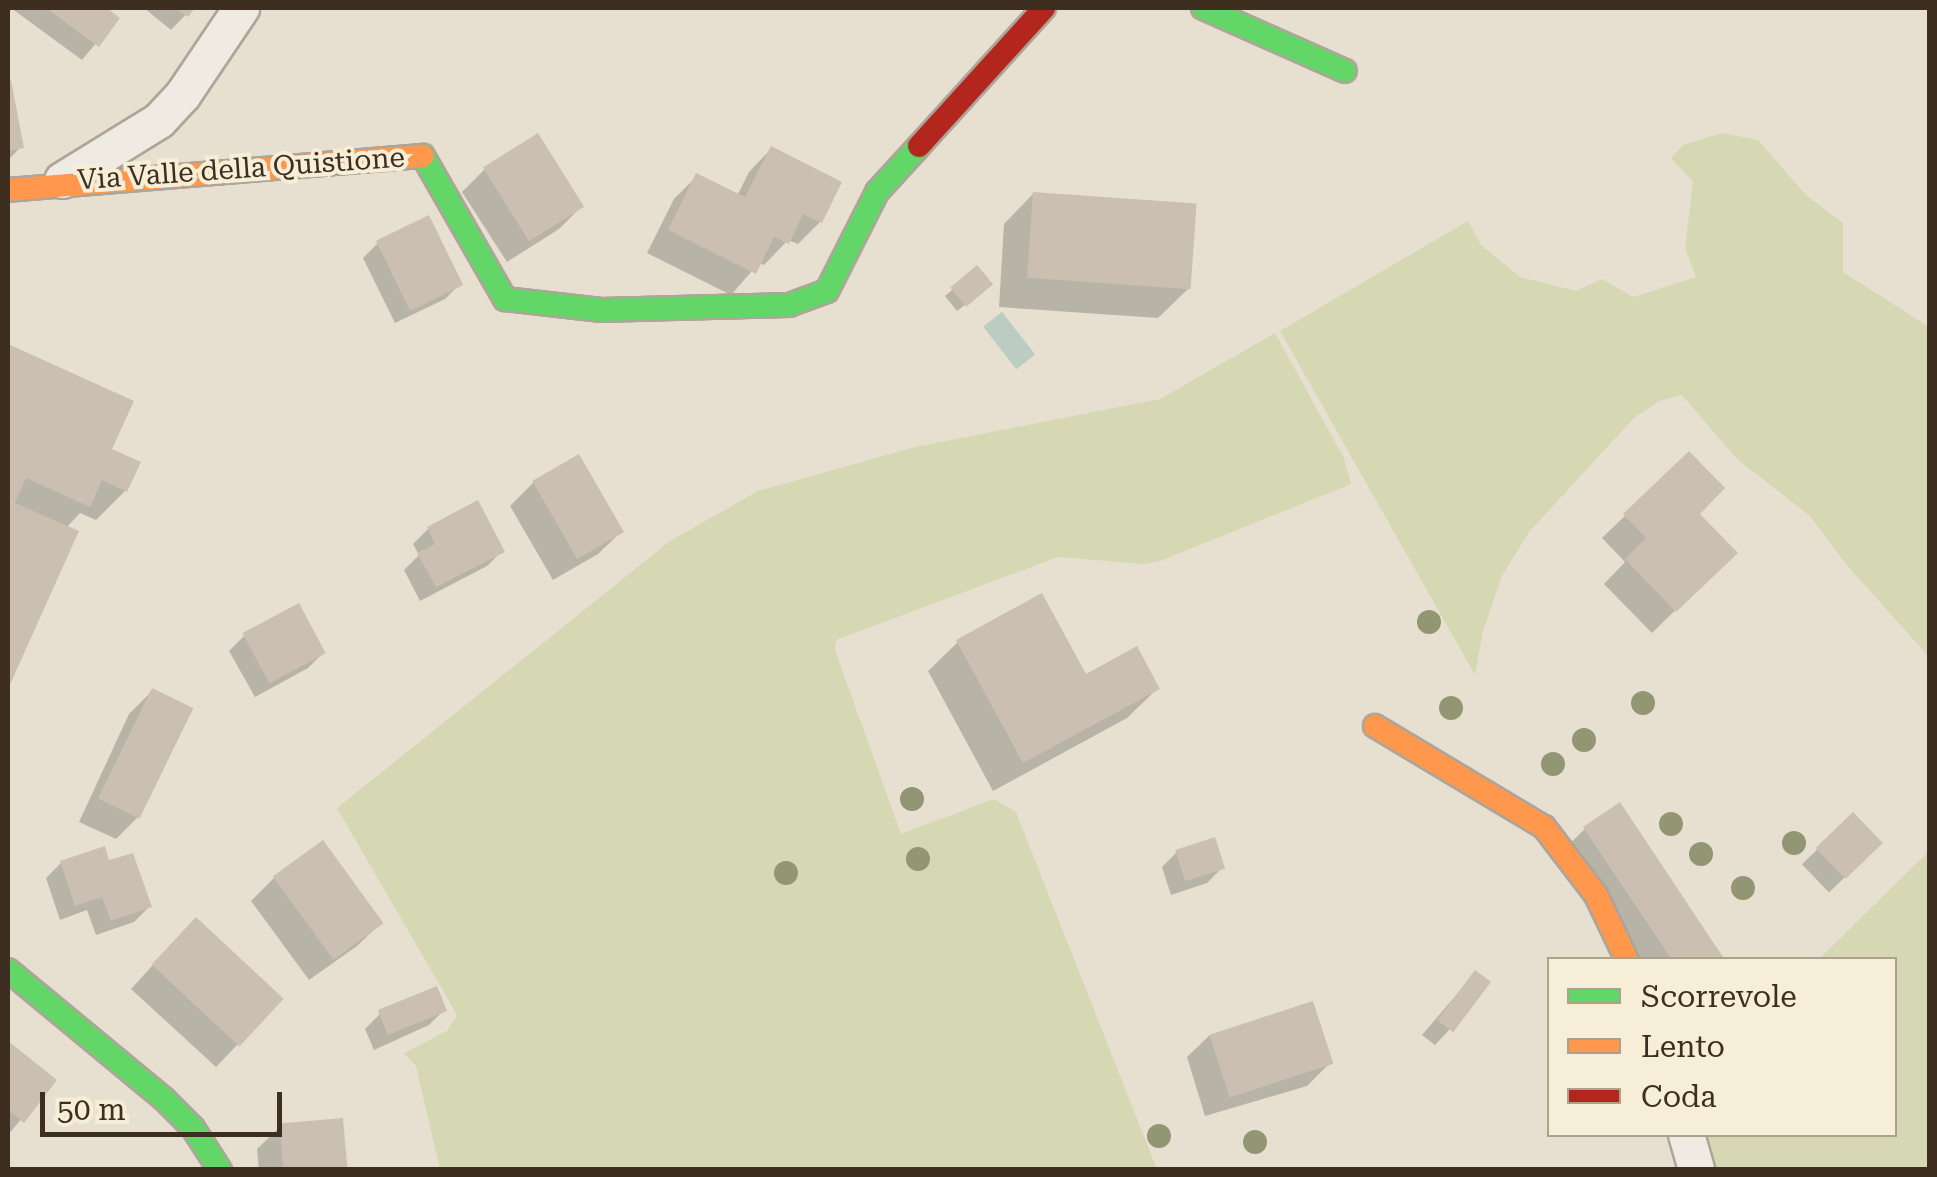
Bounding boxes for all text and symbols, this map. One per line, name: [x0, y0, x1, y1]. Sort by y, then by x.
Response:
street label: Via Valle della Quistione: [76, 141, 406, 197]
legend: [1547, 957, 1897, 1137]
text: Scorrevole: [1641, 979, 1797, 1014]
text: Lento: [1641, 1029, 1725, 1064]
scale bar: [45, 1072, 288, 1134]
text: Coda: [1641, 1079, 1717, 1114]
text: 50 m: [57, 1092, 126, 1127]

